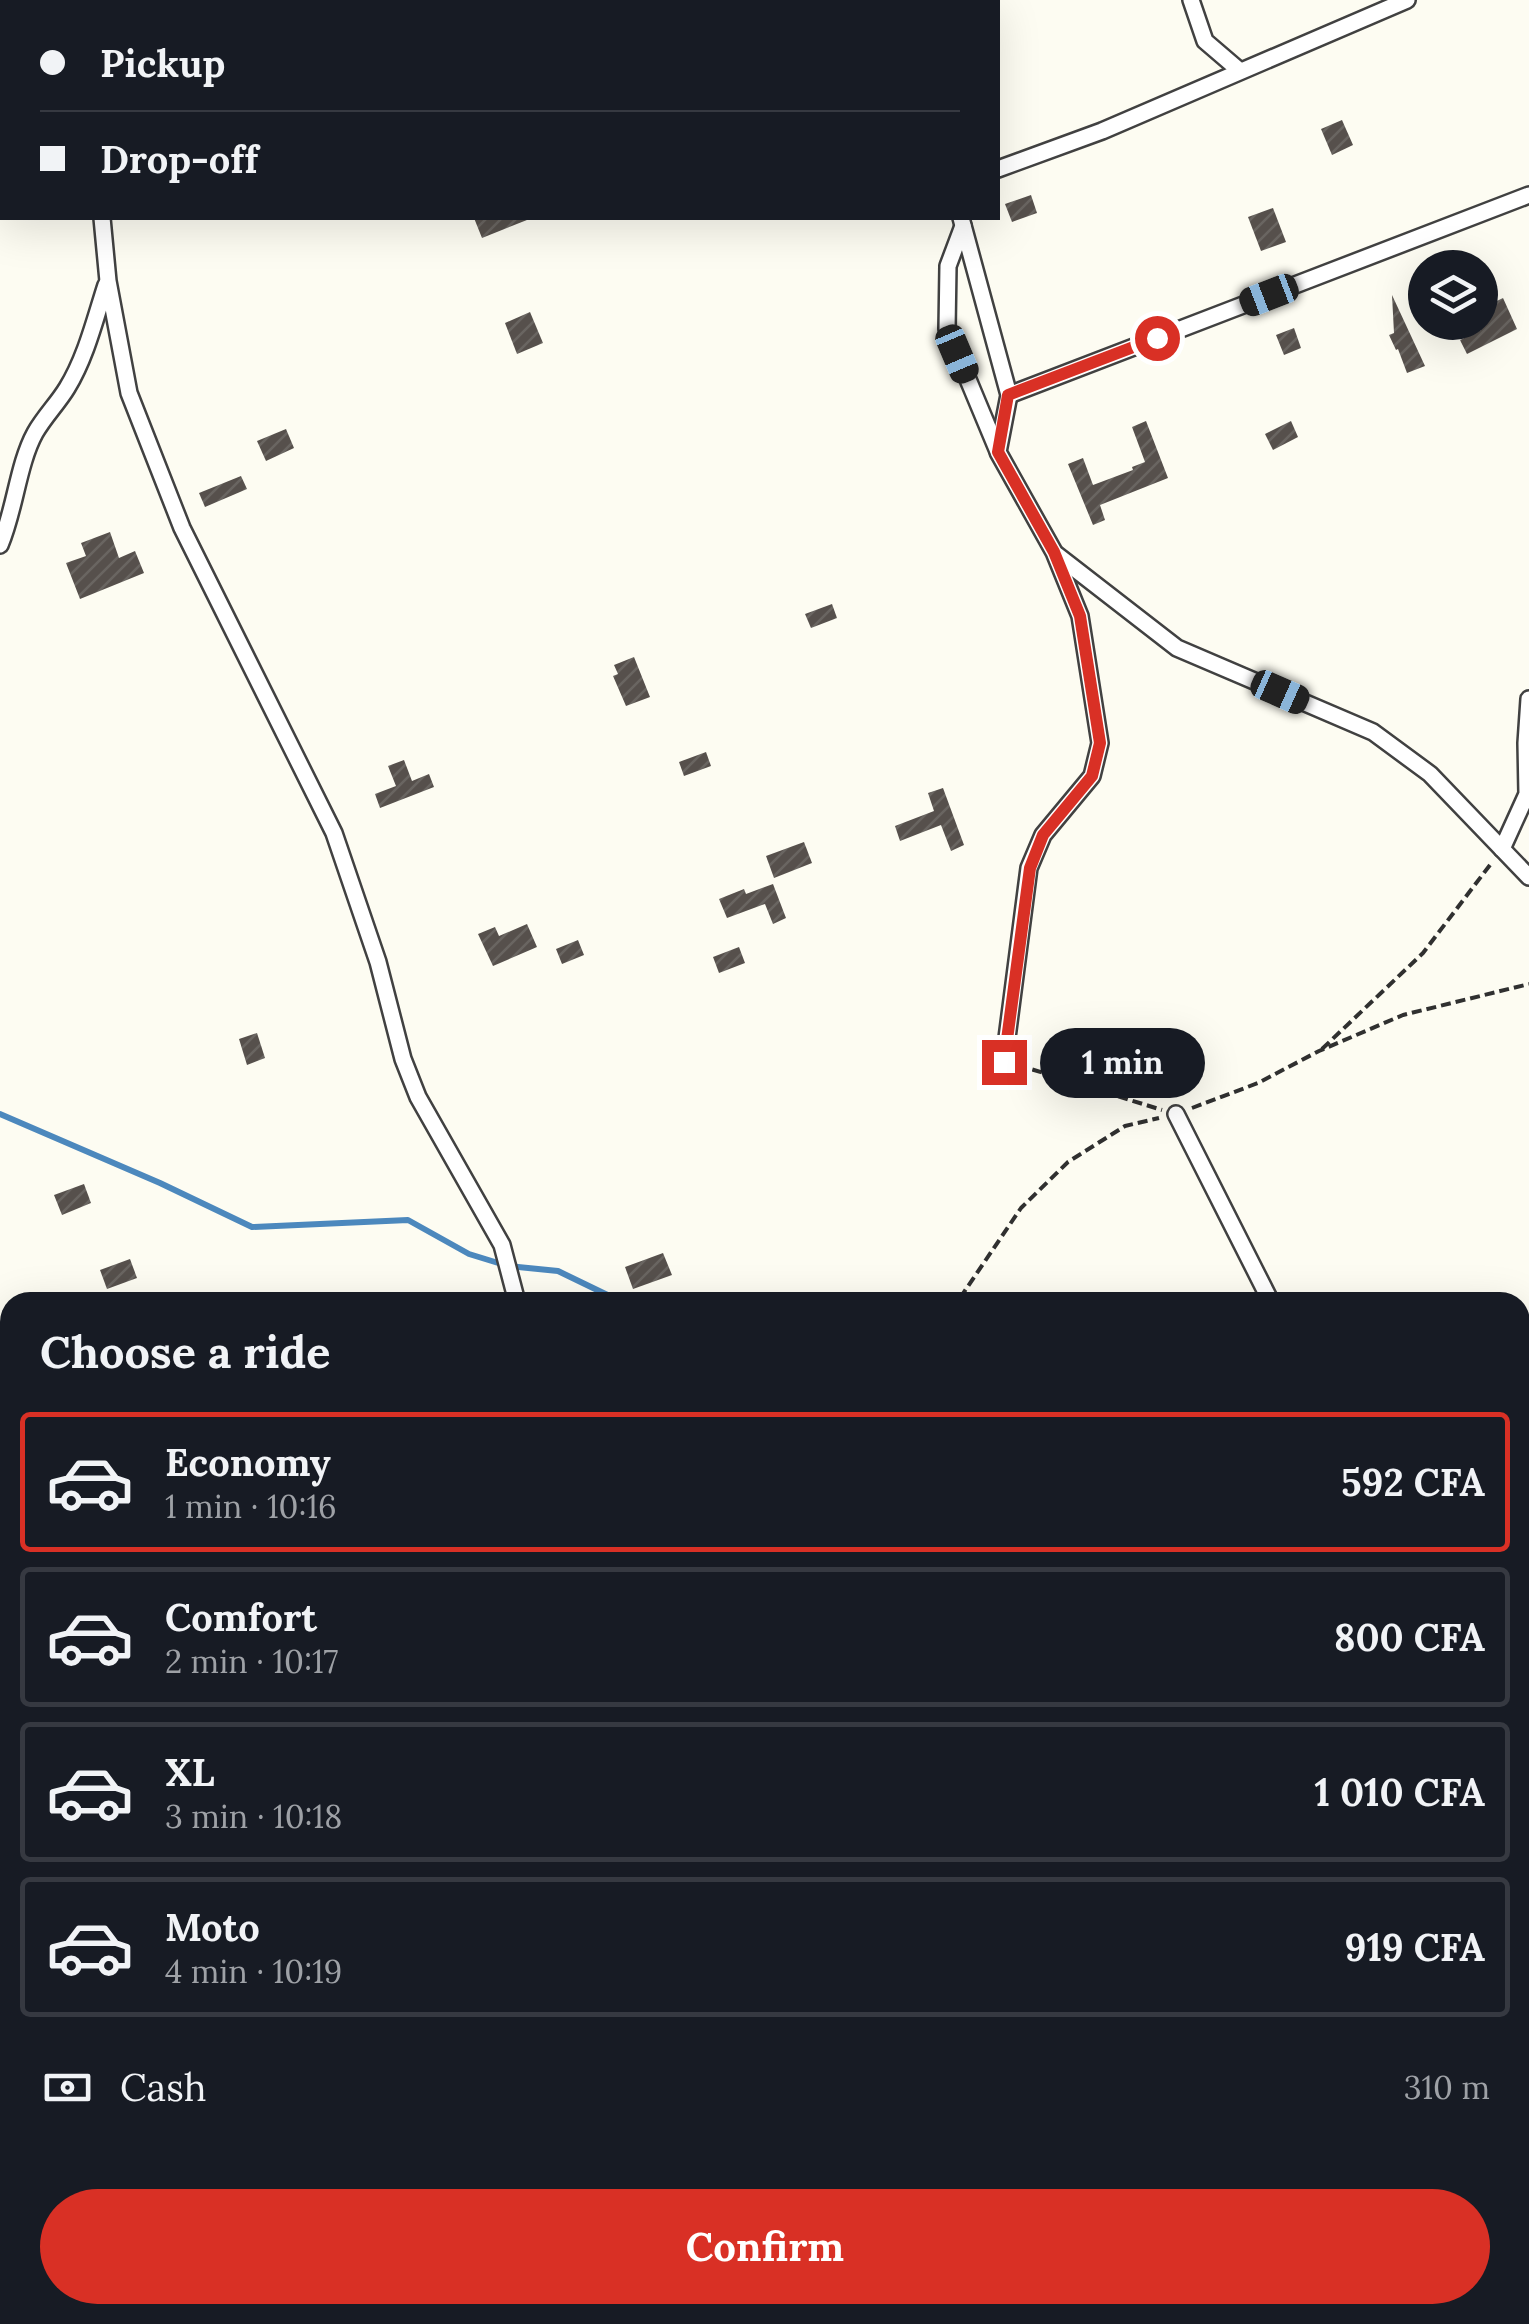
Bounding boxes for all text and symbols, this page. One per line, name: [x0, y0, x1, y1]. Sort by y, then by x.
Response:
text: Pickup: [100, 39, 225, 87]
text: Drop-off: [100, 135, 258, 183]
map controls: [1408, 250, 1498, 340]
button: layers: [1408, 250, 1498, 340]
car: [1236, 270, 1302, 320]
route start: [1135, 316, 1180, 361]
car: [931, 321, 983, 387]
car: [1246, 666, 1314, 718]
callout: 1 min: [1039, 1027, 1204, 1097]
route end: [982, 1040, 1027, 1085]
text: 1 min: [1082, 1042, 1163, 1083]
text: Choose a ride: [40, 1323, 330, 1380]
icon: car: [45, 1437, 135, 1527]
text: Economy: [165, 1438, 331, 1486]
text: 592 CFA: [1341, 1458, 1485, 1506]
text: 1 min · 10:16: [165, 1486, 337, 1527]
icon: car: [45, 1592, 135, 1682]
text: Comfort: [165, 1593, 317, 1641]
text: 800 CFA: [1334, 1613, 1485, 1661]
text: 2 min · 10:17: [165, 1641, 338, 1682]
icon: car: [45, 1747, 135, 1837]
text: XL: [165, 1748, 215, 1796]
text: 1 010 CFA: [1315, 1768, 1485, 1816]
text: 3 min · 10:18: [165, 1796, 342, 1837]
icon: car: [45, 1902, 135, 1992]
text: Moto: [165, 1903, 260, 1951]
text: 919 CFA: [1345, 1923, 1485, 1971]
text: 4 min · 10:19: [165, 1951, 342, 1992]
icon: cash: [40, 2060, 95, 2115]
text: Cash: [120, 2063, 207, 2111]
text: 310 m: [1404, 2067, 1490, 2108]
button: Confirm: [40, 2189, 1490, 2304]

